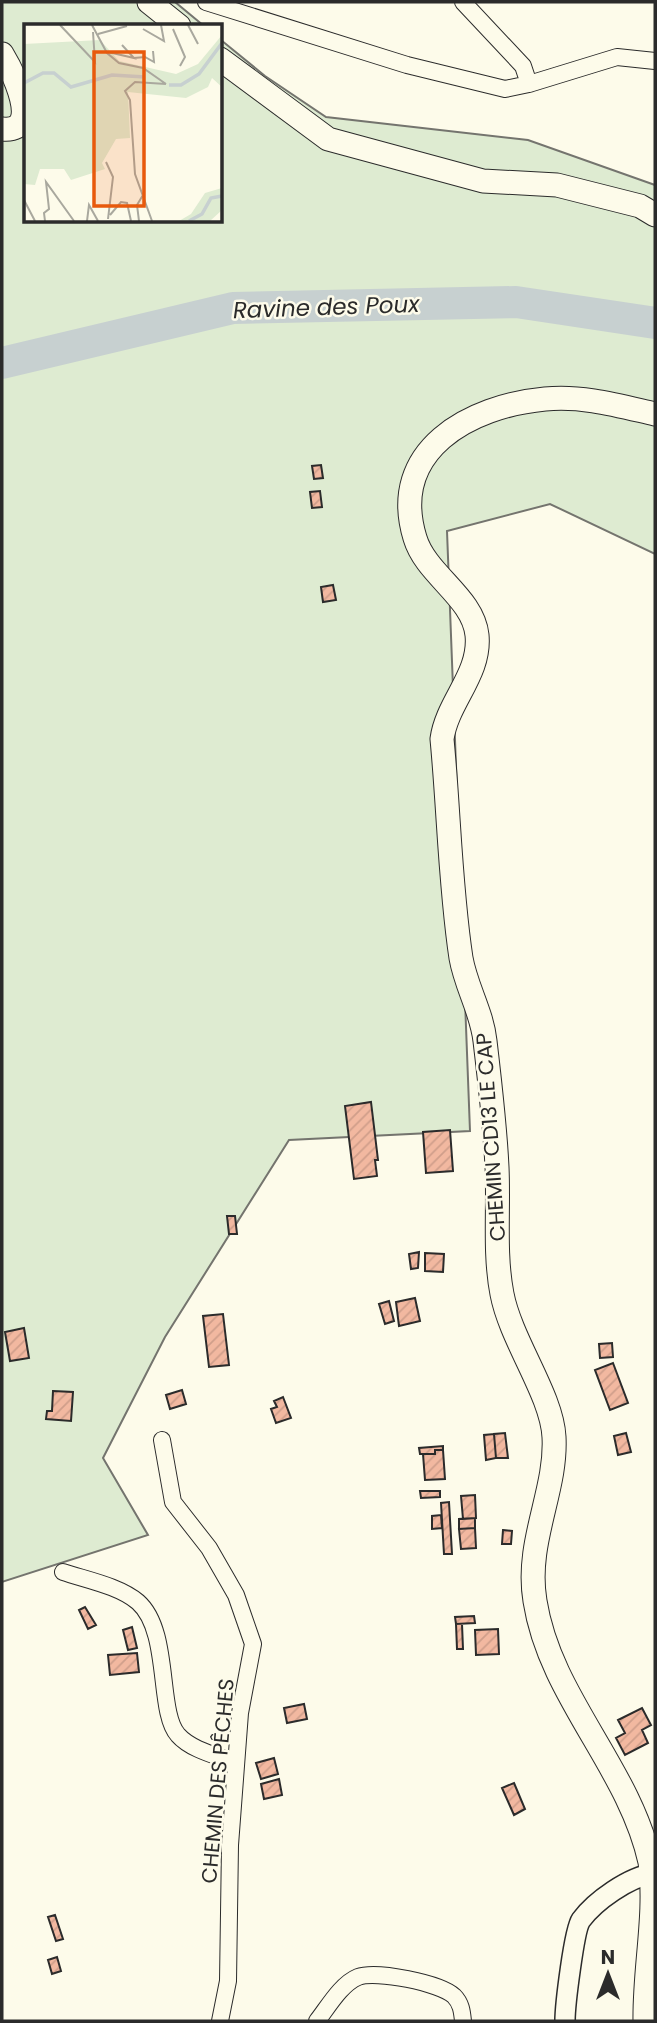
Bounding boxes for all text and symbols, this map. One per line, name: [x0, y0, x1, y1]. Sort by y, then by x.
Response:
inset map: [24, 24, 222, 222]
water label: Ravine des Poux: [232, 288, 421, 326]
street label: CHEMIN CD13 LE CAP: [469, 1032, 512, 1242]
street label: CHEMIN DES PÊCHES: [194, 1677, 241, 1885]
north arrow: [573, 1939, 643, 2009]
text: N: [601, 1944, 615, 1971]

